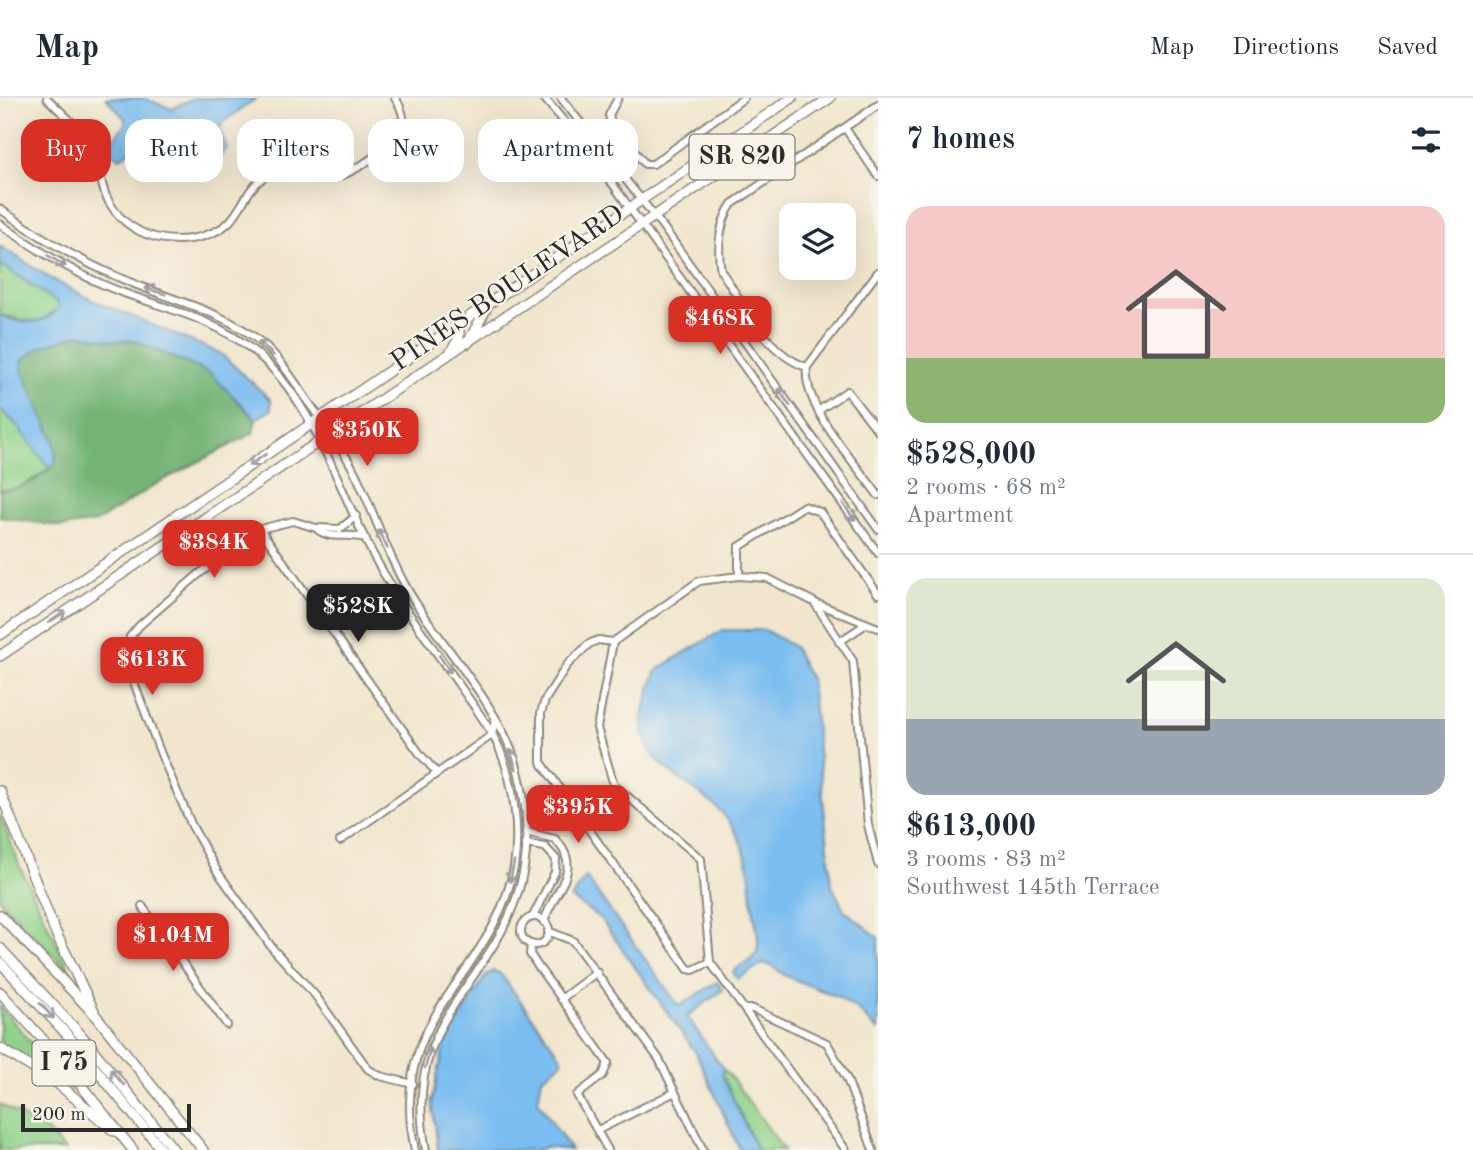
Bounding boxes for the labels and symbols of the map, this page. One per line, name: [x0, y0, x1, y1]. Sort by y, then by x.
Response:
road number: SR 820: [690, 134, 794, 180]
street label: PINES BOULEVARD: [386, 200, 630, 378]
one-way arrow: [47, 254, 67, 268]
one-way arrow: [144, 284, 166, 297]
pin: $468K: [671, 296, 769, 356]
one-way arrow: [257, 340, 274, 357]
one-way arrow: [777, 388, 791, 407]
pin: $350K: [318, 408, 416, 468]
one-way arrow: [248, 453, 267, 467]
one-way arrow: [842, 502, 856, 521]
pin: $384K: [165, 520, 263, 580]
one-way arrow: [376, 529, 390, 550]
pin: $528K: [309, 584, 407, 644]
one-way arrow: [46, 610, 66, 624]
pin: $613K: [103, 638, 201, 697]
one-way arrow: [438, 654, 452, 673]
one-way arrow: [506, 749, 519, 771]
pin: $395K: [529, 786, 627, 845]
one-way arrow: [505, 860, 519, 883]
pin: $1.04M: [116, 914, 230, 973]
one-way arrow: [38, 1002, 55, 1019]
road number: I 75: [32, 1040, 96, 1086]
one-way arrow: [422, 1048, 435, 1070]
one-way arrow: [109, 1069, 125, 1087]
scale bar: [21, 1101, 191, 1133]

